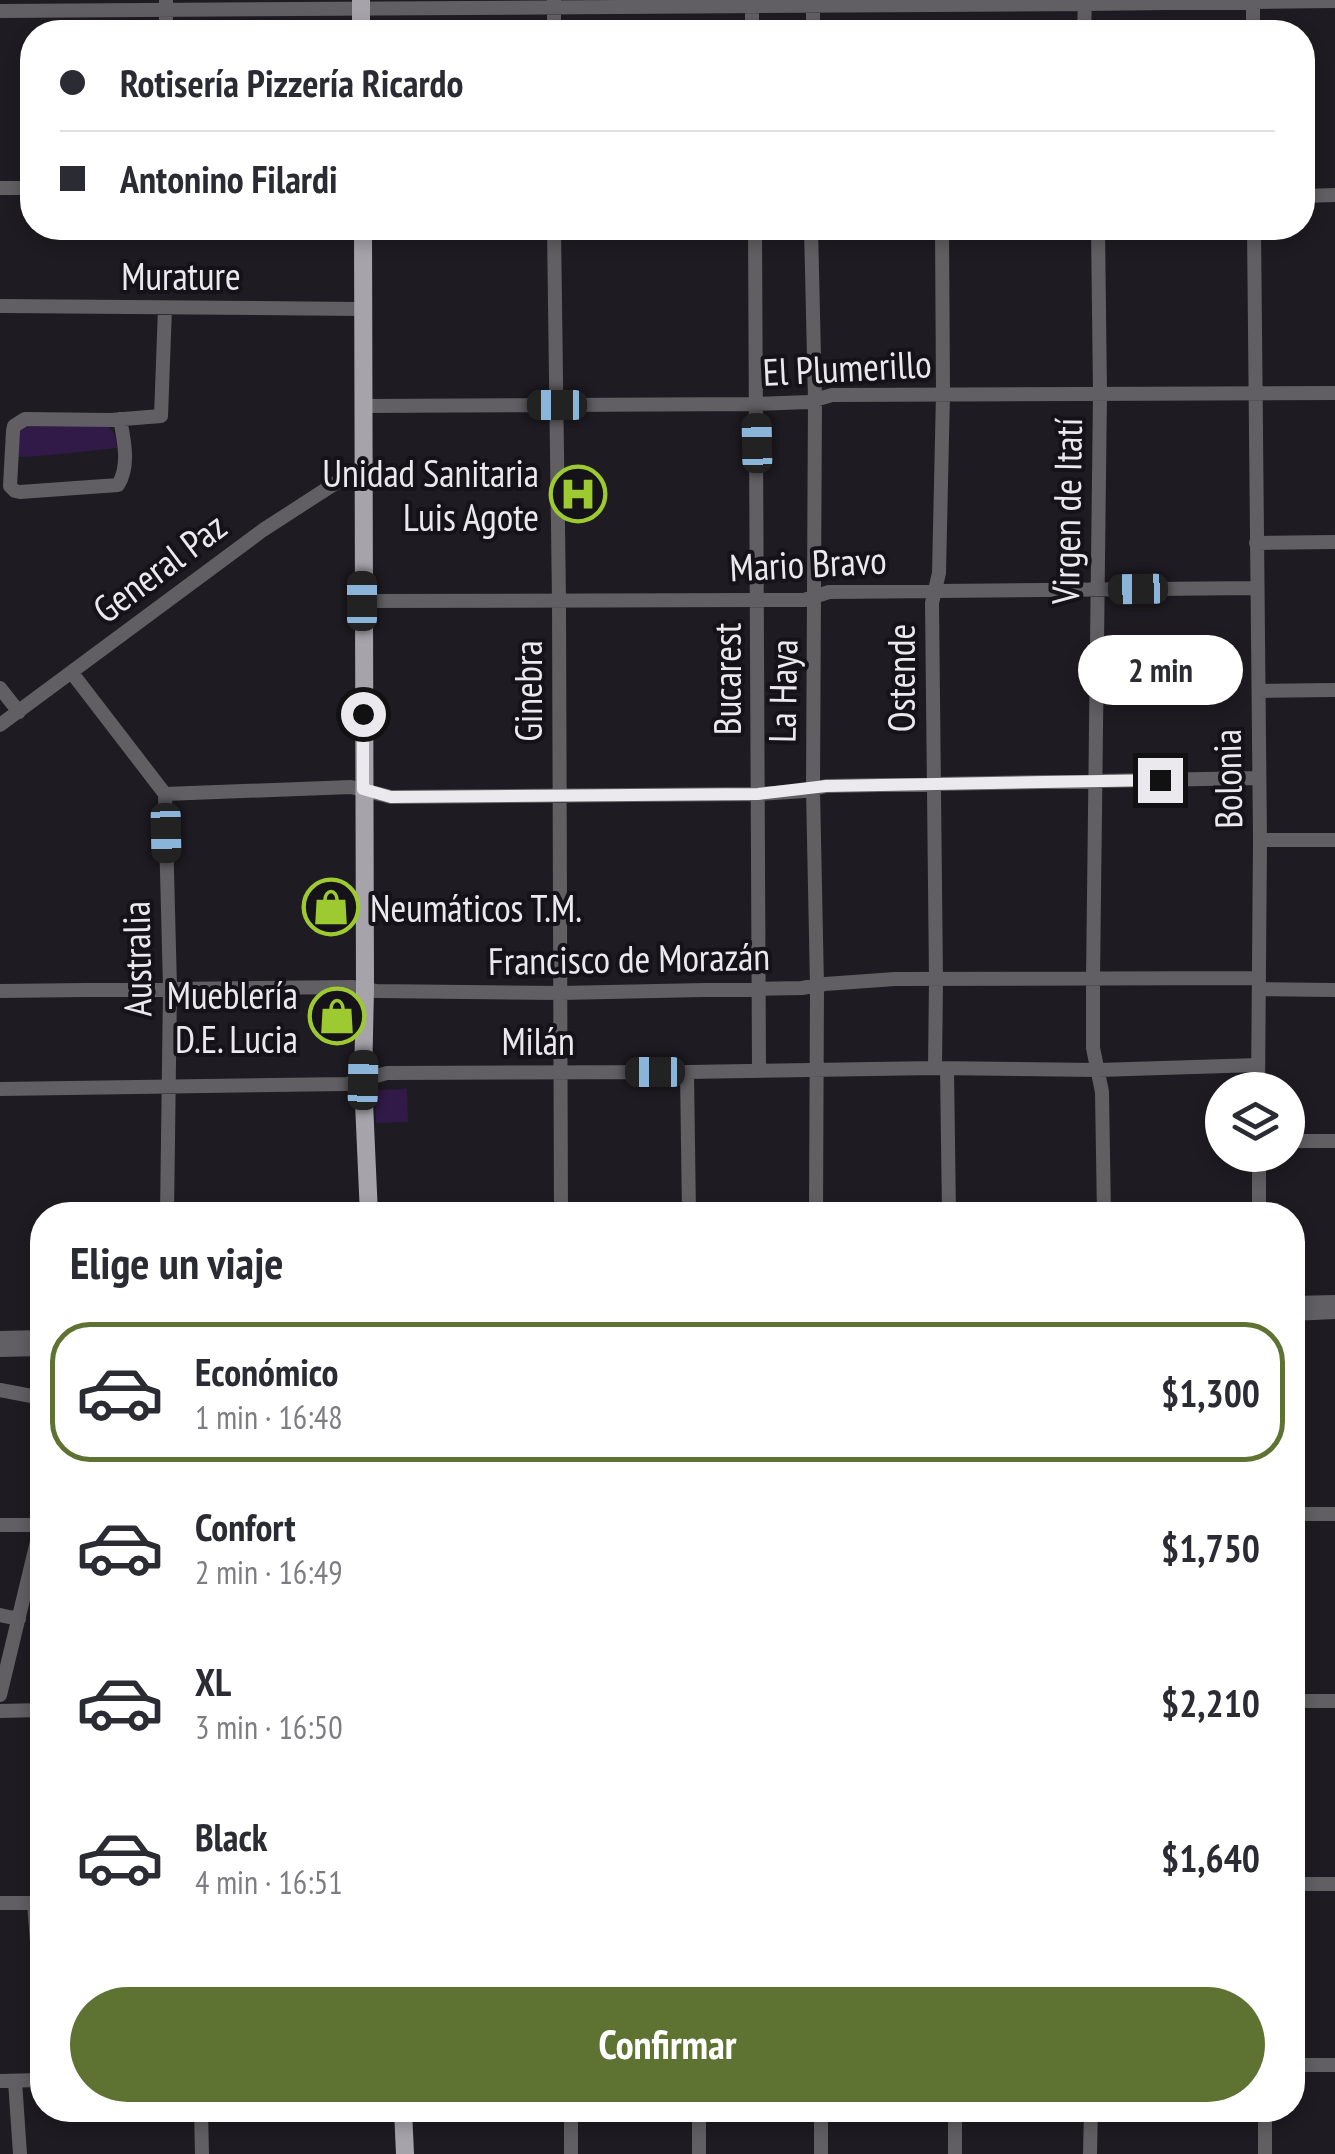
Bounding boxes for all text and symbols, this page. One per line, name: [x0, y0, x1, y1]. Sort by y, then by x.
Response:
text: Rotisería Pizzería Ricardo: [120, 58, 463, 107]
text: Antonino Filardi: [120, 154, 337, 203]
street label: Murature: [121, 251, 241, 300]
street label: El Plumerillo: [761, 338, 933, 396]
car: [527, 390, 587, 420]
car: [741, 413, 773, 473]
street label: Virgen de Itatí: [1040, 417, 1092, 606]
place label: Unidad Sanitaria Luis Agote: [322, 448, 539, 541]
hospital icon: Unidad Sanitaria Luis Agote: [548, 464, 608, 524]
street label: General Paz: [83, 501, 235, 633]
street label: Mario Bravo: [728, 534, 888, 592]
car: [347, 571, 377, 631]
car: [1108, 573, 1168, 605]
street label: Bucarest: [702, 622, 751, 735]
street label: Ostende: [876, 624, 925, 732]
callout: 2 min: [1078, 635, 1242, 705]
street label: La Haya: [757, 639, 807, 743]
street label: Ginebra: [503, 640, 552, 742]
text: 2 min: [1128, 649, 1193, 691]
route start: [341, 692, 386, 737]
street label: Bolonia: [1202, 729, 1252, 829]
route end: [1138, 758, 1183, 803]
car: [150, 803, 182, 863]
shop icon: Neumáticos T.M.: [301, 877, 361, 937]
place label: Neumáticos T.M.: [370, 883, 582, 932]
street label: Australia: [110, 901, 162, 1017]
street label: Francisco de Morazán: [488, 931, 770, 985]
place label: Mueblería D.E. Lucia: [167, 970, 298, 1063]
shop icon: Mueblería D.E. Lucia: [307, 986, 367, 1046]
street label: Milán: [501, 1016, 575, 1065]
car: [347, 1050, 379, 1110]
car: [625, 1057, 685, 1087]
map controls: [1205, 1072, 1305, 1172]
button: layers: [1205, 1072, 1305, 1172]
text: Elige un viaje: [70, 1233, 284, 1291]
icon: car: [75, 1347, 165, 1437]
text: Económico: [195, 1347, 339, 1396]
text: $1,300: [1161, 1368, 1260, 1417]
text: 1 min · 16:48: [195, 1396, 343, 1438]
icon: car: [75, 1502, 165, 1592]
text: Confort: [195, 1502, 295, 1551]
text: $1,750: [1161, 1523, 1260, 1572]
text: 2 min · 16:49: [195, 1551, 343, 1593]
icon: car: [75, 1657, 165, 1747]
text: XL: [195, 1657, 231, 1706]
text: $2,210: [1161, 1678, 1260, 1727]
text: 3 min · 16:50: [195, 1706, 343, 1748]
icon: car: [75, 1812, 165, 1902]
text: Black: [195, 1812, 268, 1861]
text: $1,640: [1161, 1833, 1260, 1882]
text: 4 min · 16:51: [195, 1861, 343, 1903]
button: Confirmar: [70, 1987, 1265, 2102]

